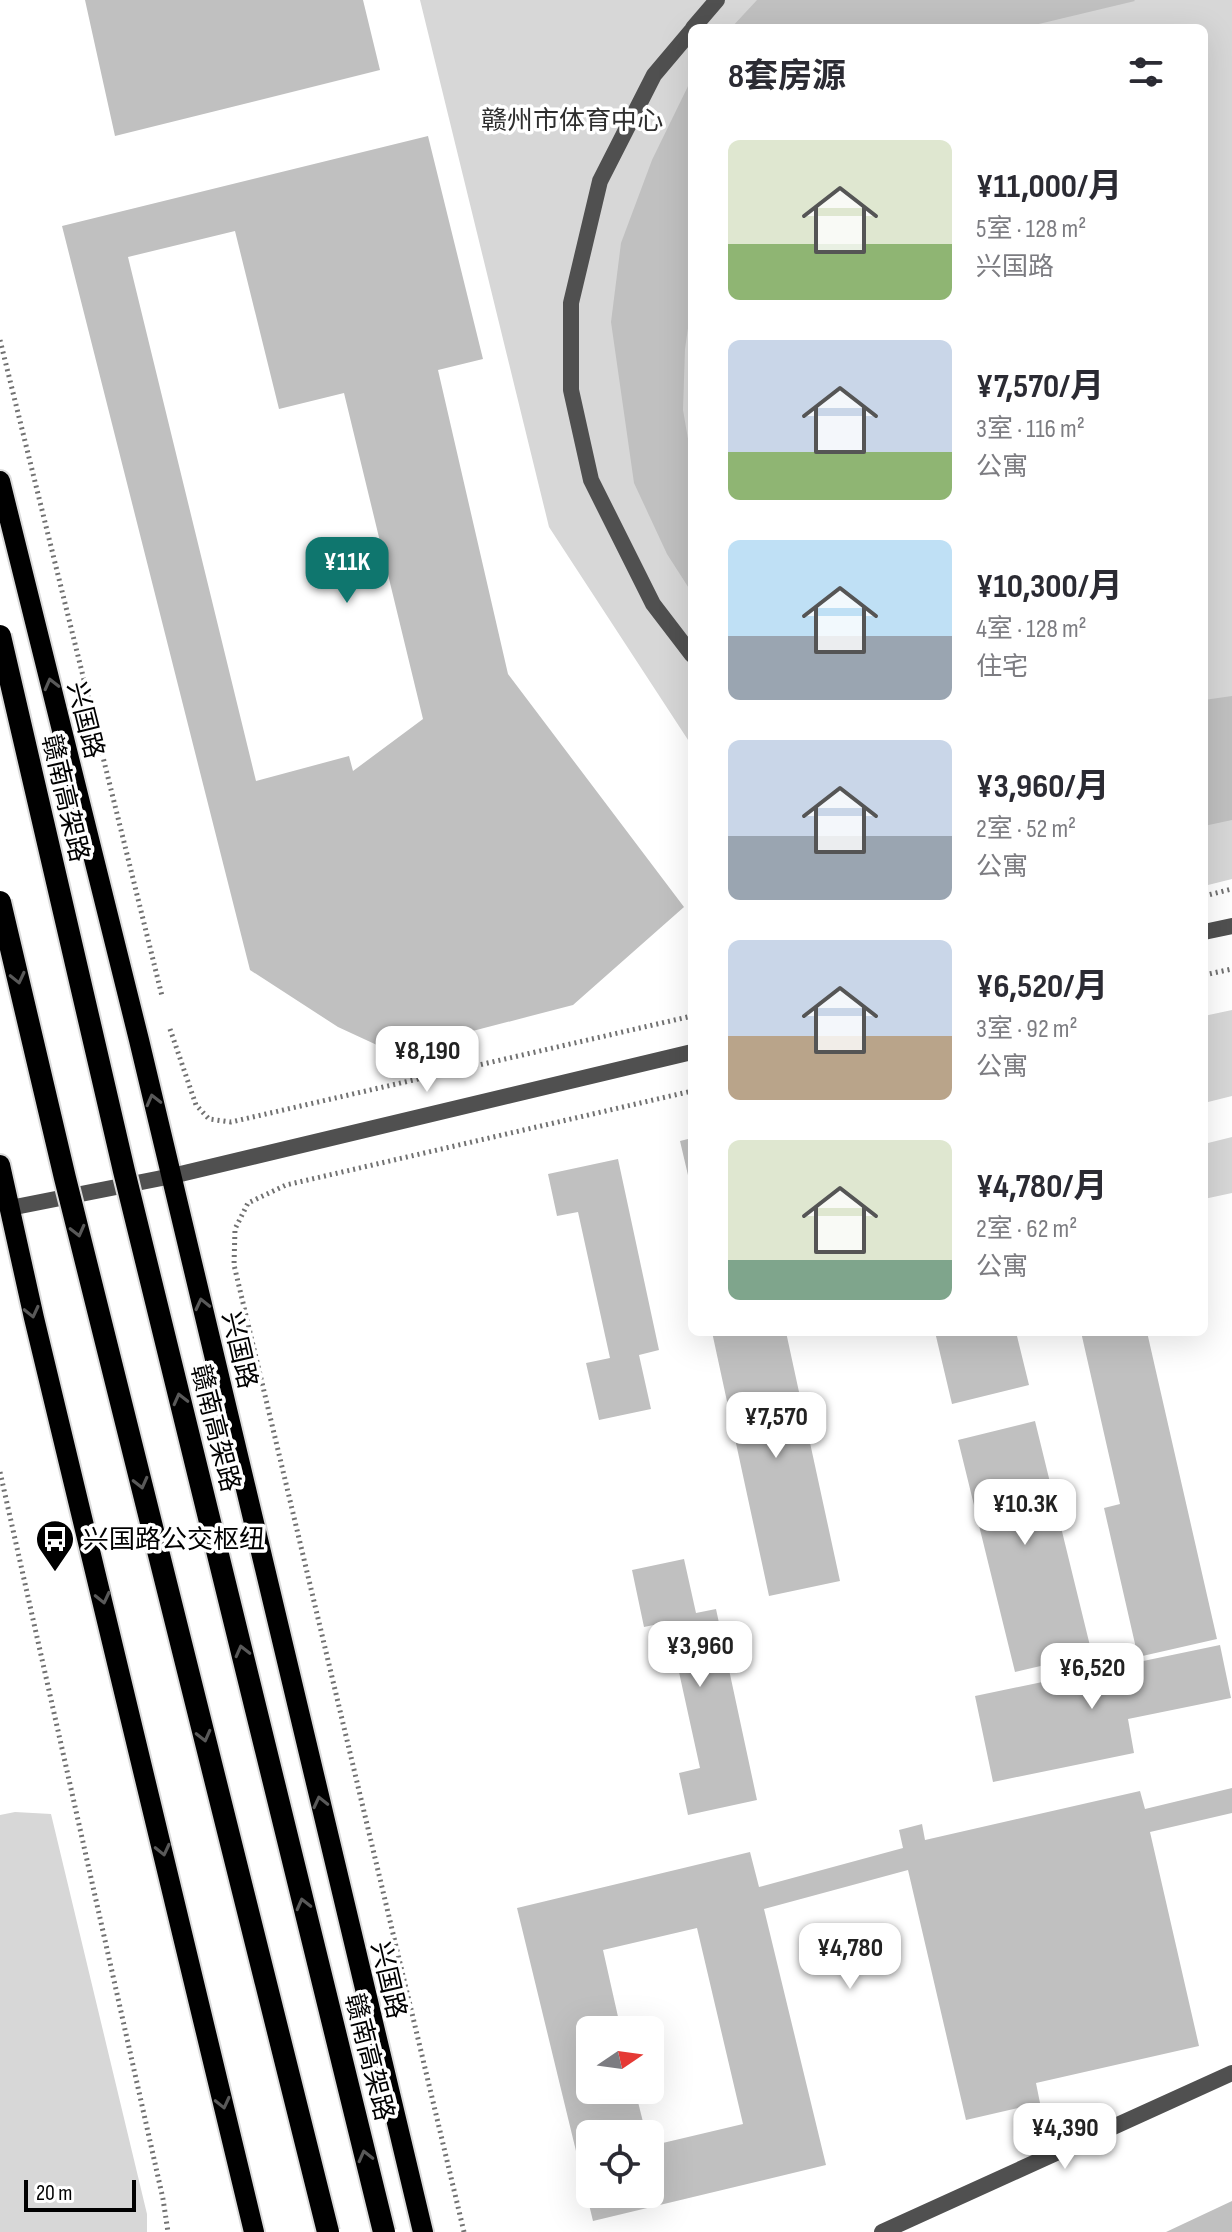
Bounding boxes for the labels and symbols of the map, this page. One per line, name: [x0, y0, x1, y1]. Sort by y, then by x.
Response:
park label: 赣州市体育中心: [481, 106, 663, 137]
pin: ¥11K: [300, 537, 394, 605]
one-way arrow: [43, 678, 60, 692]
street label: 兴国路: [60, 679, 109, 762]
street label: 赣南高架路: [35, 732, 94, 865]
one-way arrow: [9, 971, 26, 984]
pin: ¥8,190: [362, 1026, 492, 1094]
one-way arrow: [146, 1093, 163, 1107]
one-way arrow: [68, 1224, 85, 1238]
one-way arrow: [194, 1298, 211, 1311]
one-way arrow: [23, 1304, 40, 1318]
street label: 兴国路: [215, 1309, 262, 1392]
street label: 赣南高架路: [184, 1362, 245, 1495]
one-way arrow: [172, 1392, 189, 1406]
pin: ¥7,570: [711, 1392, 841, 1460]
one-way arrow: [131, 1476, 148, 1490]
pin: ¥10.3K: [960, 1479, 1090, 1547]
bus stop icon: 兴国路公交枢纽: [34, 1518, 76, 1573]
place label: 兴国路公交枢纽: [83, 1525, 265, 1556]
one-way arrow: [93, 1590, 110, 1604]
pin: ¥3,960: [635, 1621, 765, 1689]
pin: ¥6,520: [1027, 1643, 1157, 1711]
one-way arrow: [234, 1645, 251, 1658]
one-way arrow: [194, 1728, 211, 1742]
one-way arrow: [313, 1796, 330, 1810]
one-way arrow: [154, 1843, 171, 1857]
one-way arrow: [296, 1897, 313, 1911]
pin: ¥4,780: [785, 1923, 915, 1991]
street label: 兴国路: [364, 1939, 411, 2022]
street label: 赣南高架路: [338, 1991, 399, 2124]
north arrow: [576, 2016, 664, 2104]
one-way arrow: [214, 2096, 231, 2110]
pin: ¥4,390: [1000, 2103, 1130, 2171]
one-way arrow: [357, 2150, 374, 2164]
scale bar: [24, 2176, 136, 2212]

